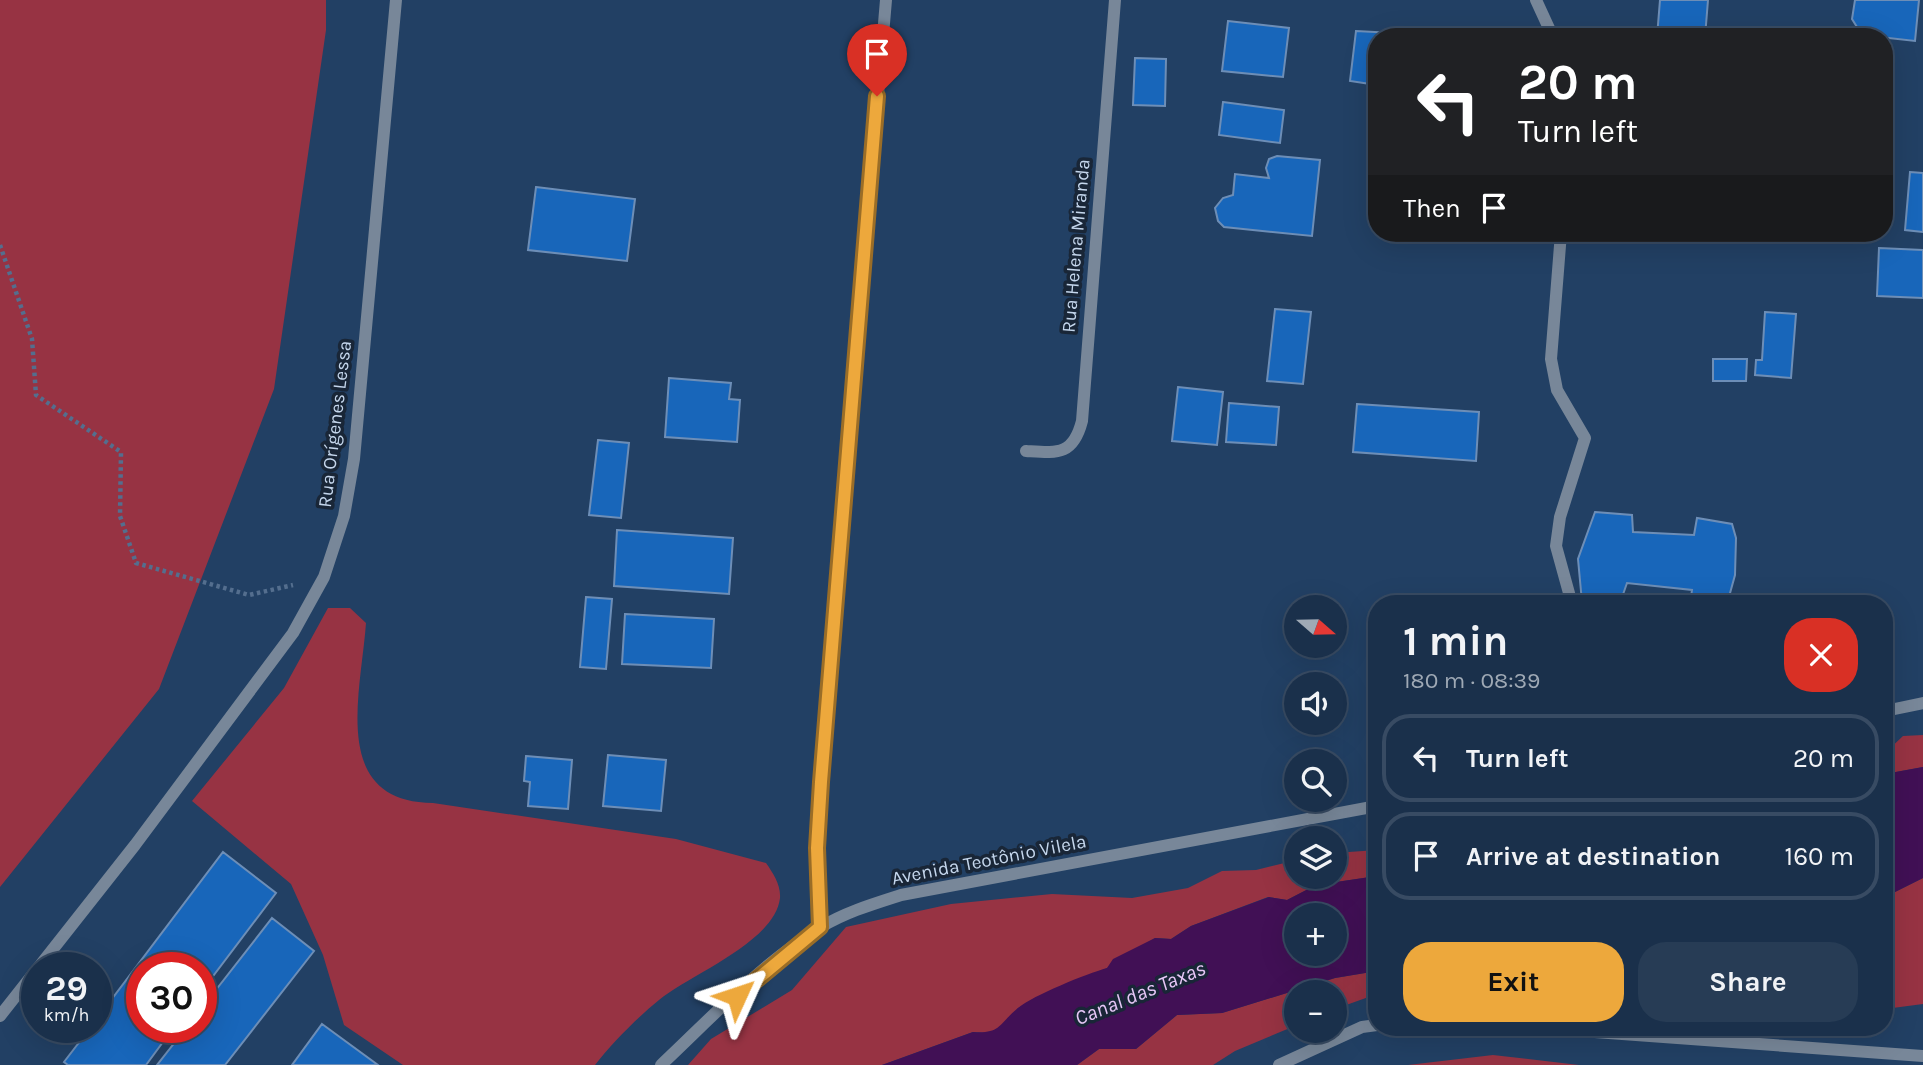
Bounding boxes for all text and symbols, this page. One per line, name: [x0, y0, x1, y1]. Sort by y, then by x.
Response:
pin: [847, 24, 907, 96]
icon: arrive: [858, 35, 896, 73]
text: 20 m: [1518, 54, 1638, 111]
icon: left: [1403, 56, 1494, 147]
text: Turn left: [1518, 113, 1638, 150]
street label: Rua Helena Miranda: [1057, 158, 1095, 334]
icon: arrive: [1475, 189, 1513, 227]
text: Then: [1403, 193, 1461, 224]
street label: Rua Orígenes Lessa: [314, 339, 356, 509]
north arrow: [1284, 595, 1348, 658]
map controls: [1284, 595, 1347, 1043]
text: 1 min: [1403, 616, 1508, 666]
button: close: [1784, 618, 1858, 692]
text: 180 m · 08:39: [1403, 667, 1540, 694]
button: sound: [1284, 672, 1347, 735]
icon: left: [1407, 739, 1445, 777]
text: Turn left: [1466, 743, 1568, 774]
text: 20 m: [1793, 743, 1854, 774]
button: search: [1284, 749, 1347, 812]
button: layers: [1284, 826, 1347, 889]
street label: Avenida Teotônio Vilela: [890, 830, 1088, 890]
icon: arrive: [1407, 837, 1445, 875]
text: Arrive at destination: [1466, 841, 1720, 872]
text: 160 m: [1785, 841, 1854, 872]
button: +: [1284, 903, 1347, 966]
button: Exit: [1403, 942, 1624, 1022]
button: Share: [1638, 942, 1858, 1022]
speed limit sign: 30: [126, 952, 217, 1043]
water label: Canal das Taxas: [1071, 956, 1209, 1030]
position arrow: [700, 959, 774, 1033]
text: 29: [45, 968, 88, 1009]
button: −: [1284, 980, 1347, 1043]
text: km/h: [44, 1004, 89, 1026]

